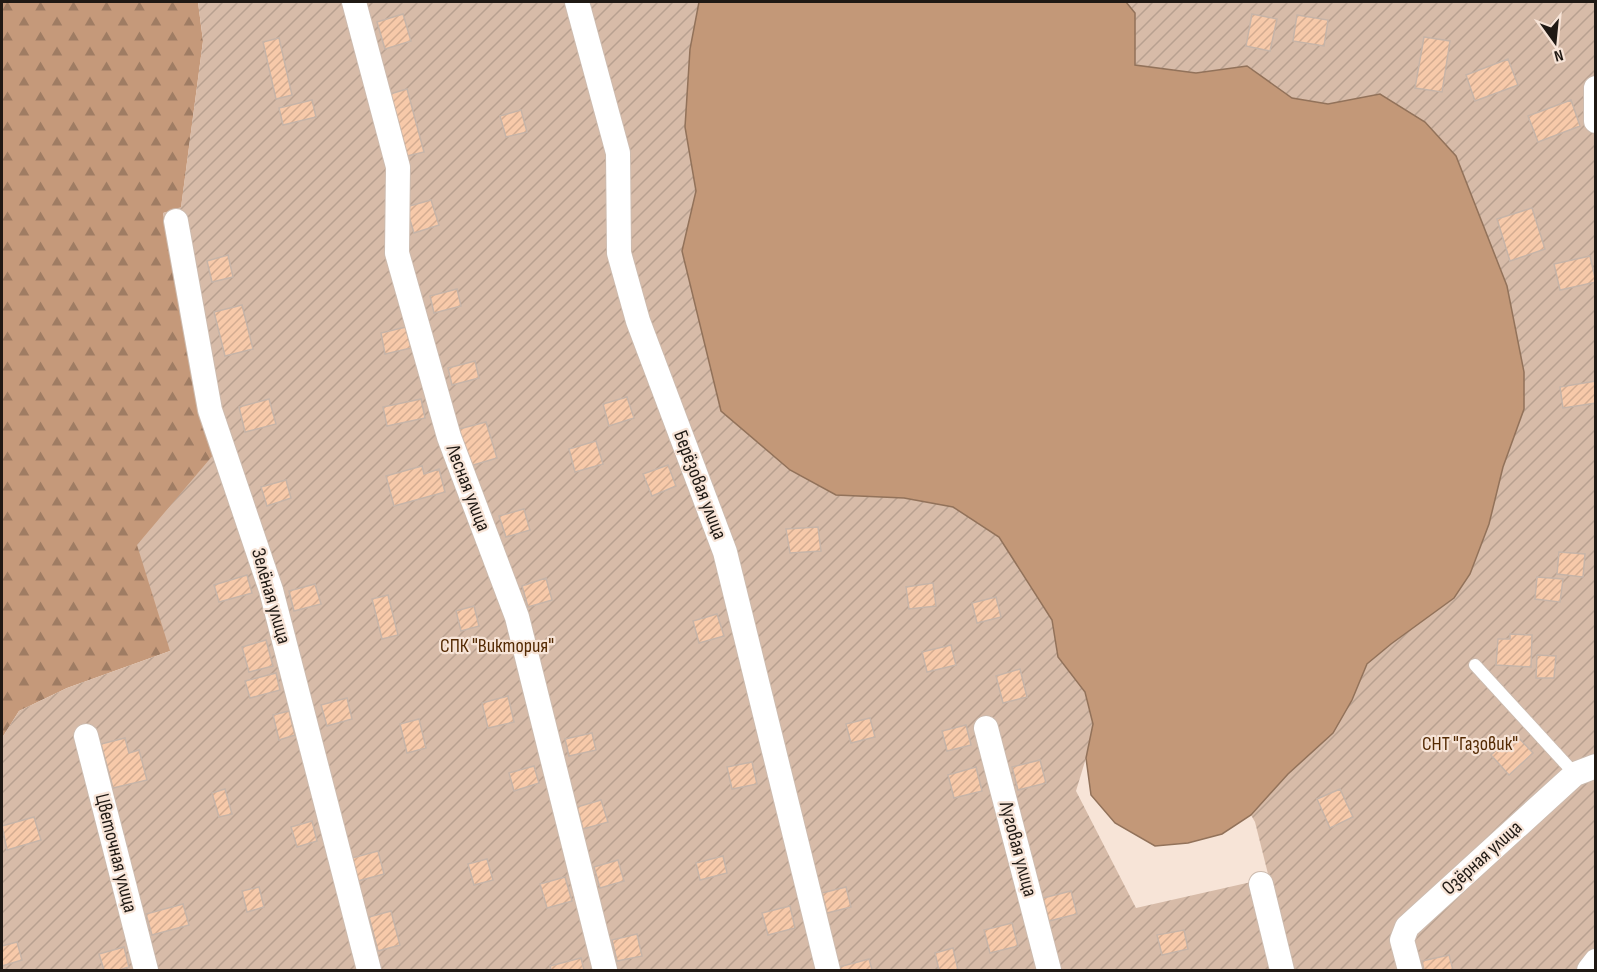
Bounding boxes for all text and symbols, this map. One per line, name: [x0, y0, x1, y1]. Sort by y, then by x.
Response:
north arrow: [1525, 12, 1585, 72]
text: N: [1552, 45, 1565, 65]
street label: Берёзовая улица: [668, 427, 732, 543]
street label: Лесная улица: [440, 440, 495, 535]
street label: Зелёная улица: [246, 546, 296, 646]
park label: СПК "Виктория": [440, 634, 554, 658]
park label: СНТ "Газовик": [1422, 732, 1518, 756]
street label: Цветочная улица: [90, 791, 142, 915]
street label: Луговая улица: [994, 798, 1042, 899]
street label: Озёрная улица: [1437, 816, 1527, 900]

